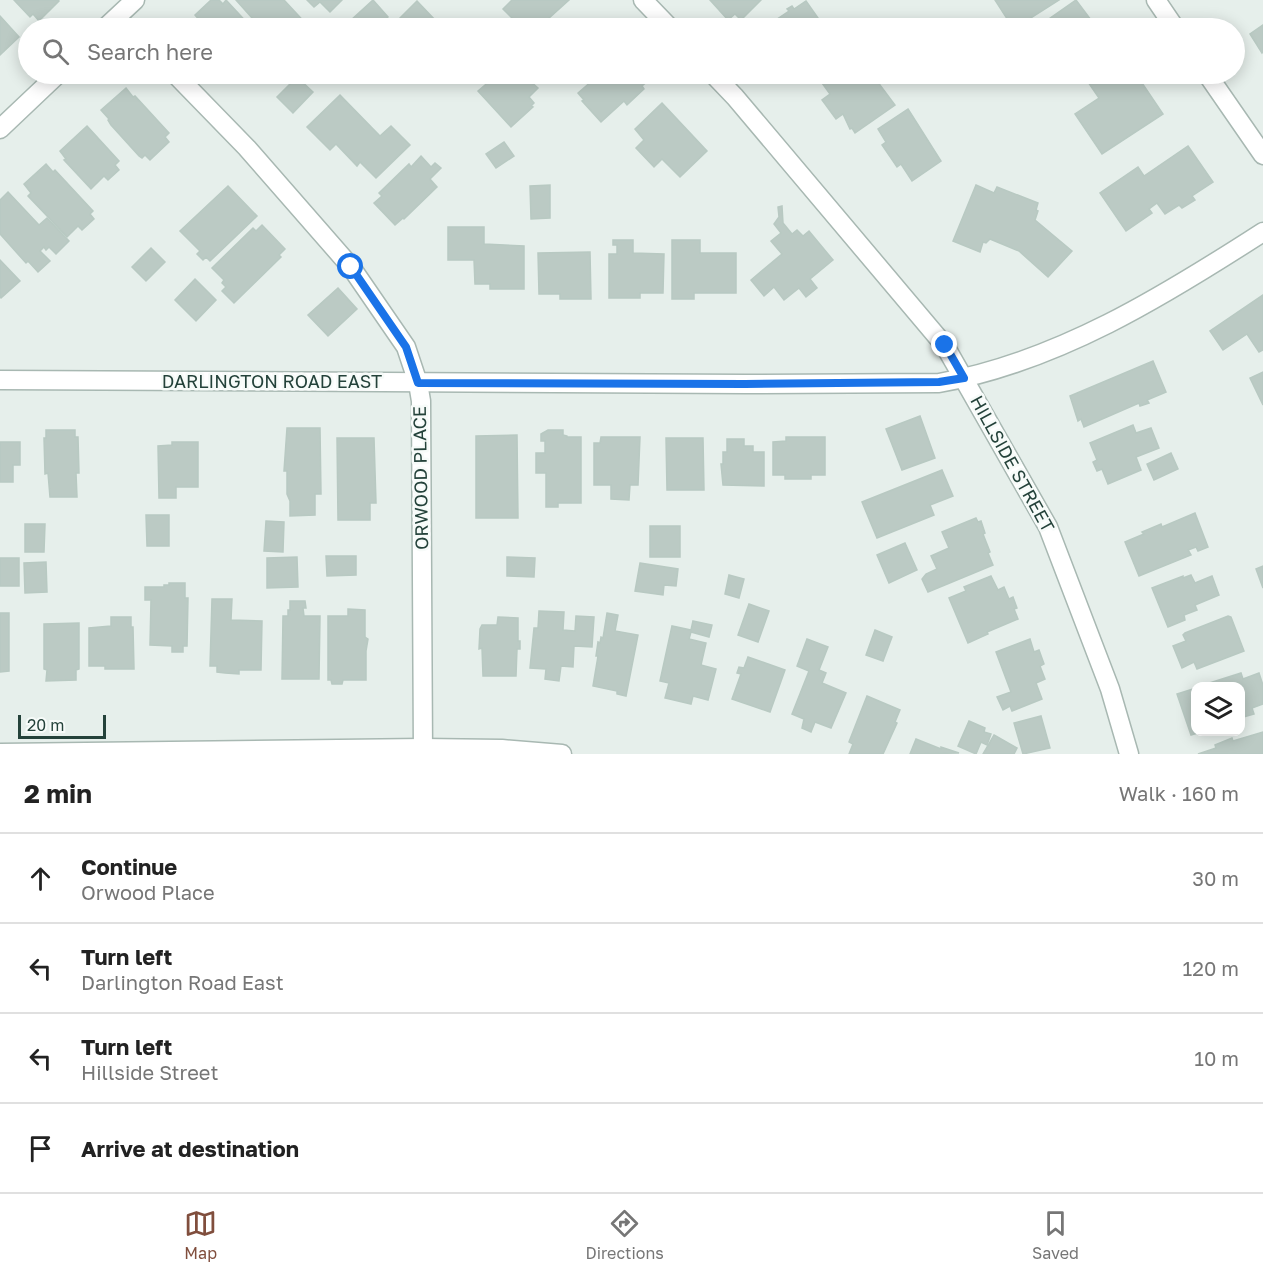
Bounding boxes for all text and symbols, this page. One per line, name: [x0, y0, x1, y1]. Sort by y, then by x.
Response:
search box: [18, 18, 1245, 84]
icon: search: [39, 35, 72, 68]
text: Search here: [87, 38, 213, 65]
route start: [337, 253, 363, 279]
route end: [931, 331, 957, 357]
street label: DARLINGTON ROAD EAST: [162, 370, 382, 392]
street label: HILLSIDE STREET: [966, 391, 1060, 536]
street label: ORWOOD PLACE: [408, 406, 432, 550]
map controls: [1191, 682, 1245, 736]
button: layers: [1191, 682, 1245, 736]
scale bar: [18, 712, 106, 740]
text: 20 m: [27, 715, 64, 735]
text: 2 min: [24, 778, 92, 809]
text: Walk · 160 m: [1119, 781, 1239, 805]
text: Continue: [81, 853, 177, 880]
icon: ahead: [24, 862, 57, 895]
text: 30 m: [1192, 866, 1239, 890]
text: Orwood Place: [81, 880, 215, 904]
text: Turn left: [81, 943, 172, 970]
icon: left: [24, 952, 57, 985]
text: 120 m: [1183, 956, 1239, 980]
text: Darlington Road East: [81, 970, 284, 994]
text: Turn left: [81, 1033, 172, 1060]
icon: left: [24, 1042, 57, 1075]
text: 10 m: [1194, 1046, 1239, 1070]
text: Hillside Street: [81, 1060, 218, 1084]
icon: arrive: [24, 1132, 57, 1165]
text: Arrive at destination: [81, 1135, 299, 1162]
tab: Map: [184, 1207, 217, 1263]
tab: Directions: [586, 1207, 664, 1263]
tab: Saved: [1032, 1207, 1079, 1263]

